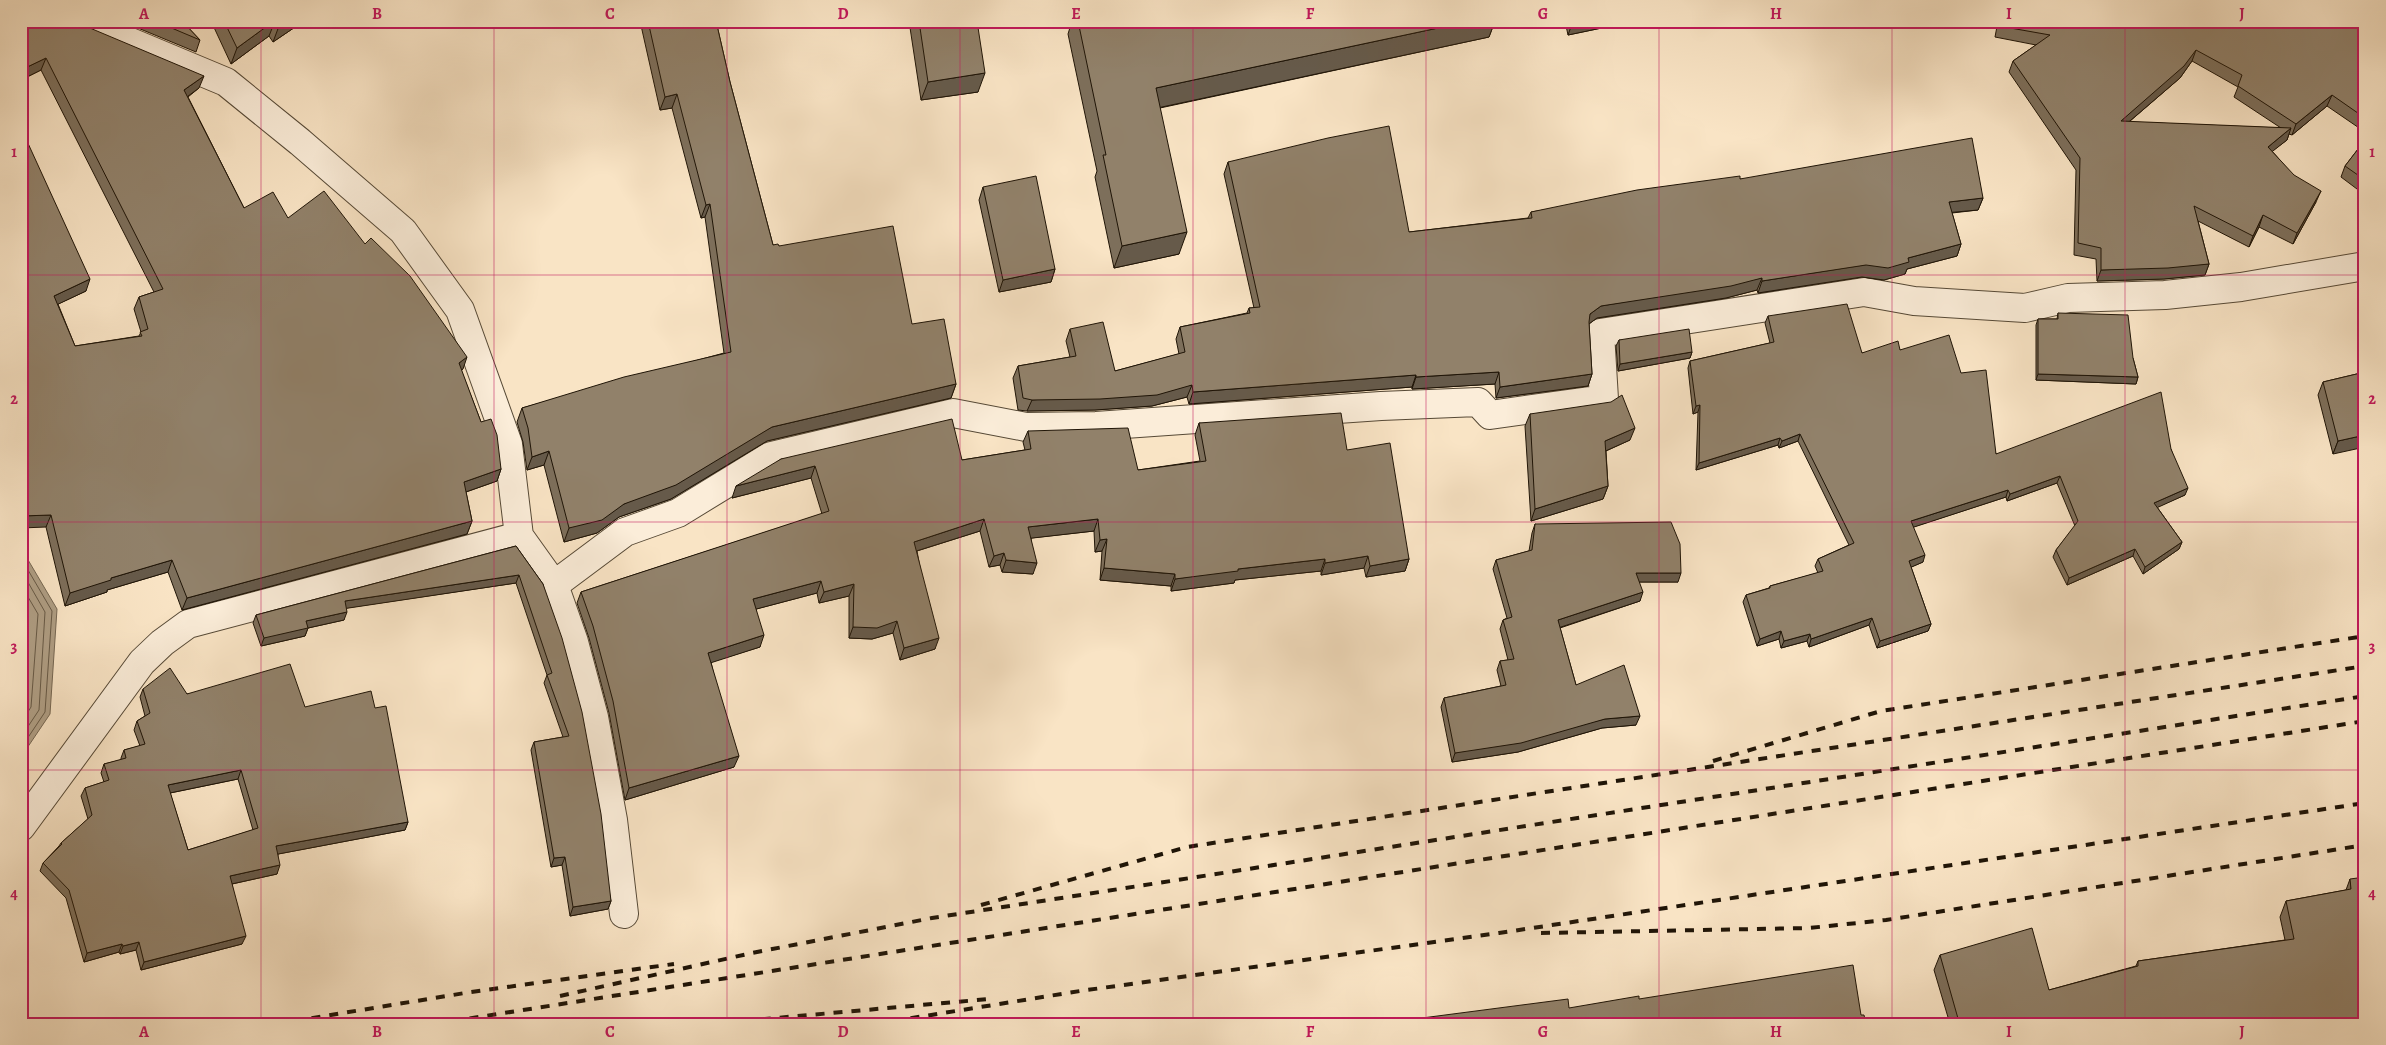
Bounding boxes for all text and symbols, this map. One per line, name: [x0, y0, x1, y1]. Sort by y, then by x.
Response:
text: A: [138, 3, 150, 25]
text: B: [372, 3, 382, 25]
text: C: [605, 3, 615, 25]
text: D: [837, 3, 849, 25]
text: E: [1071, 3, 1081, 25]
text: F: [1306, 3, 1315, 25]
text: G: [1538, 3, 1548, 25]
text: H: [1770, 3, 1782, 25]
text: I: [2006, 3, 2012, 25]
text: J: [2239, 3, 2245, 25]
text: 1: [11, 141, 17, 163]
text: 1: [2369, 141, 2375, 163]
text: 2: [10, 388, 18, 410]
text: 2: [2368, 388, 2376, 410]
text: 3: [11, 636, 18, 658]
text: 3: [2369, 636, 2376, 658]
text: 4: [10, 883, 18, 905]
text: 4: [2368, 883, 2376, 905]
text: A: [138, 1021, 150, 1043]
text: B: [372, 1021, 382, 1043]
text: C: [605, 1021, 615, 1043]
text: D: [837, 1021, 849, 1043]
text: E: [1071, 1021, 1081, 1043]
text: F: [1306, 1021, 1315, 1043]
text: G: [1538, 1021, 1548, 1043]
text: H: [1770, 1021, 1782, 1043]
text: I: [2006, 1021, 2012, 1043]
text: J: [2239, 1021, 2245, 1043]

